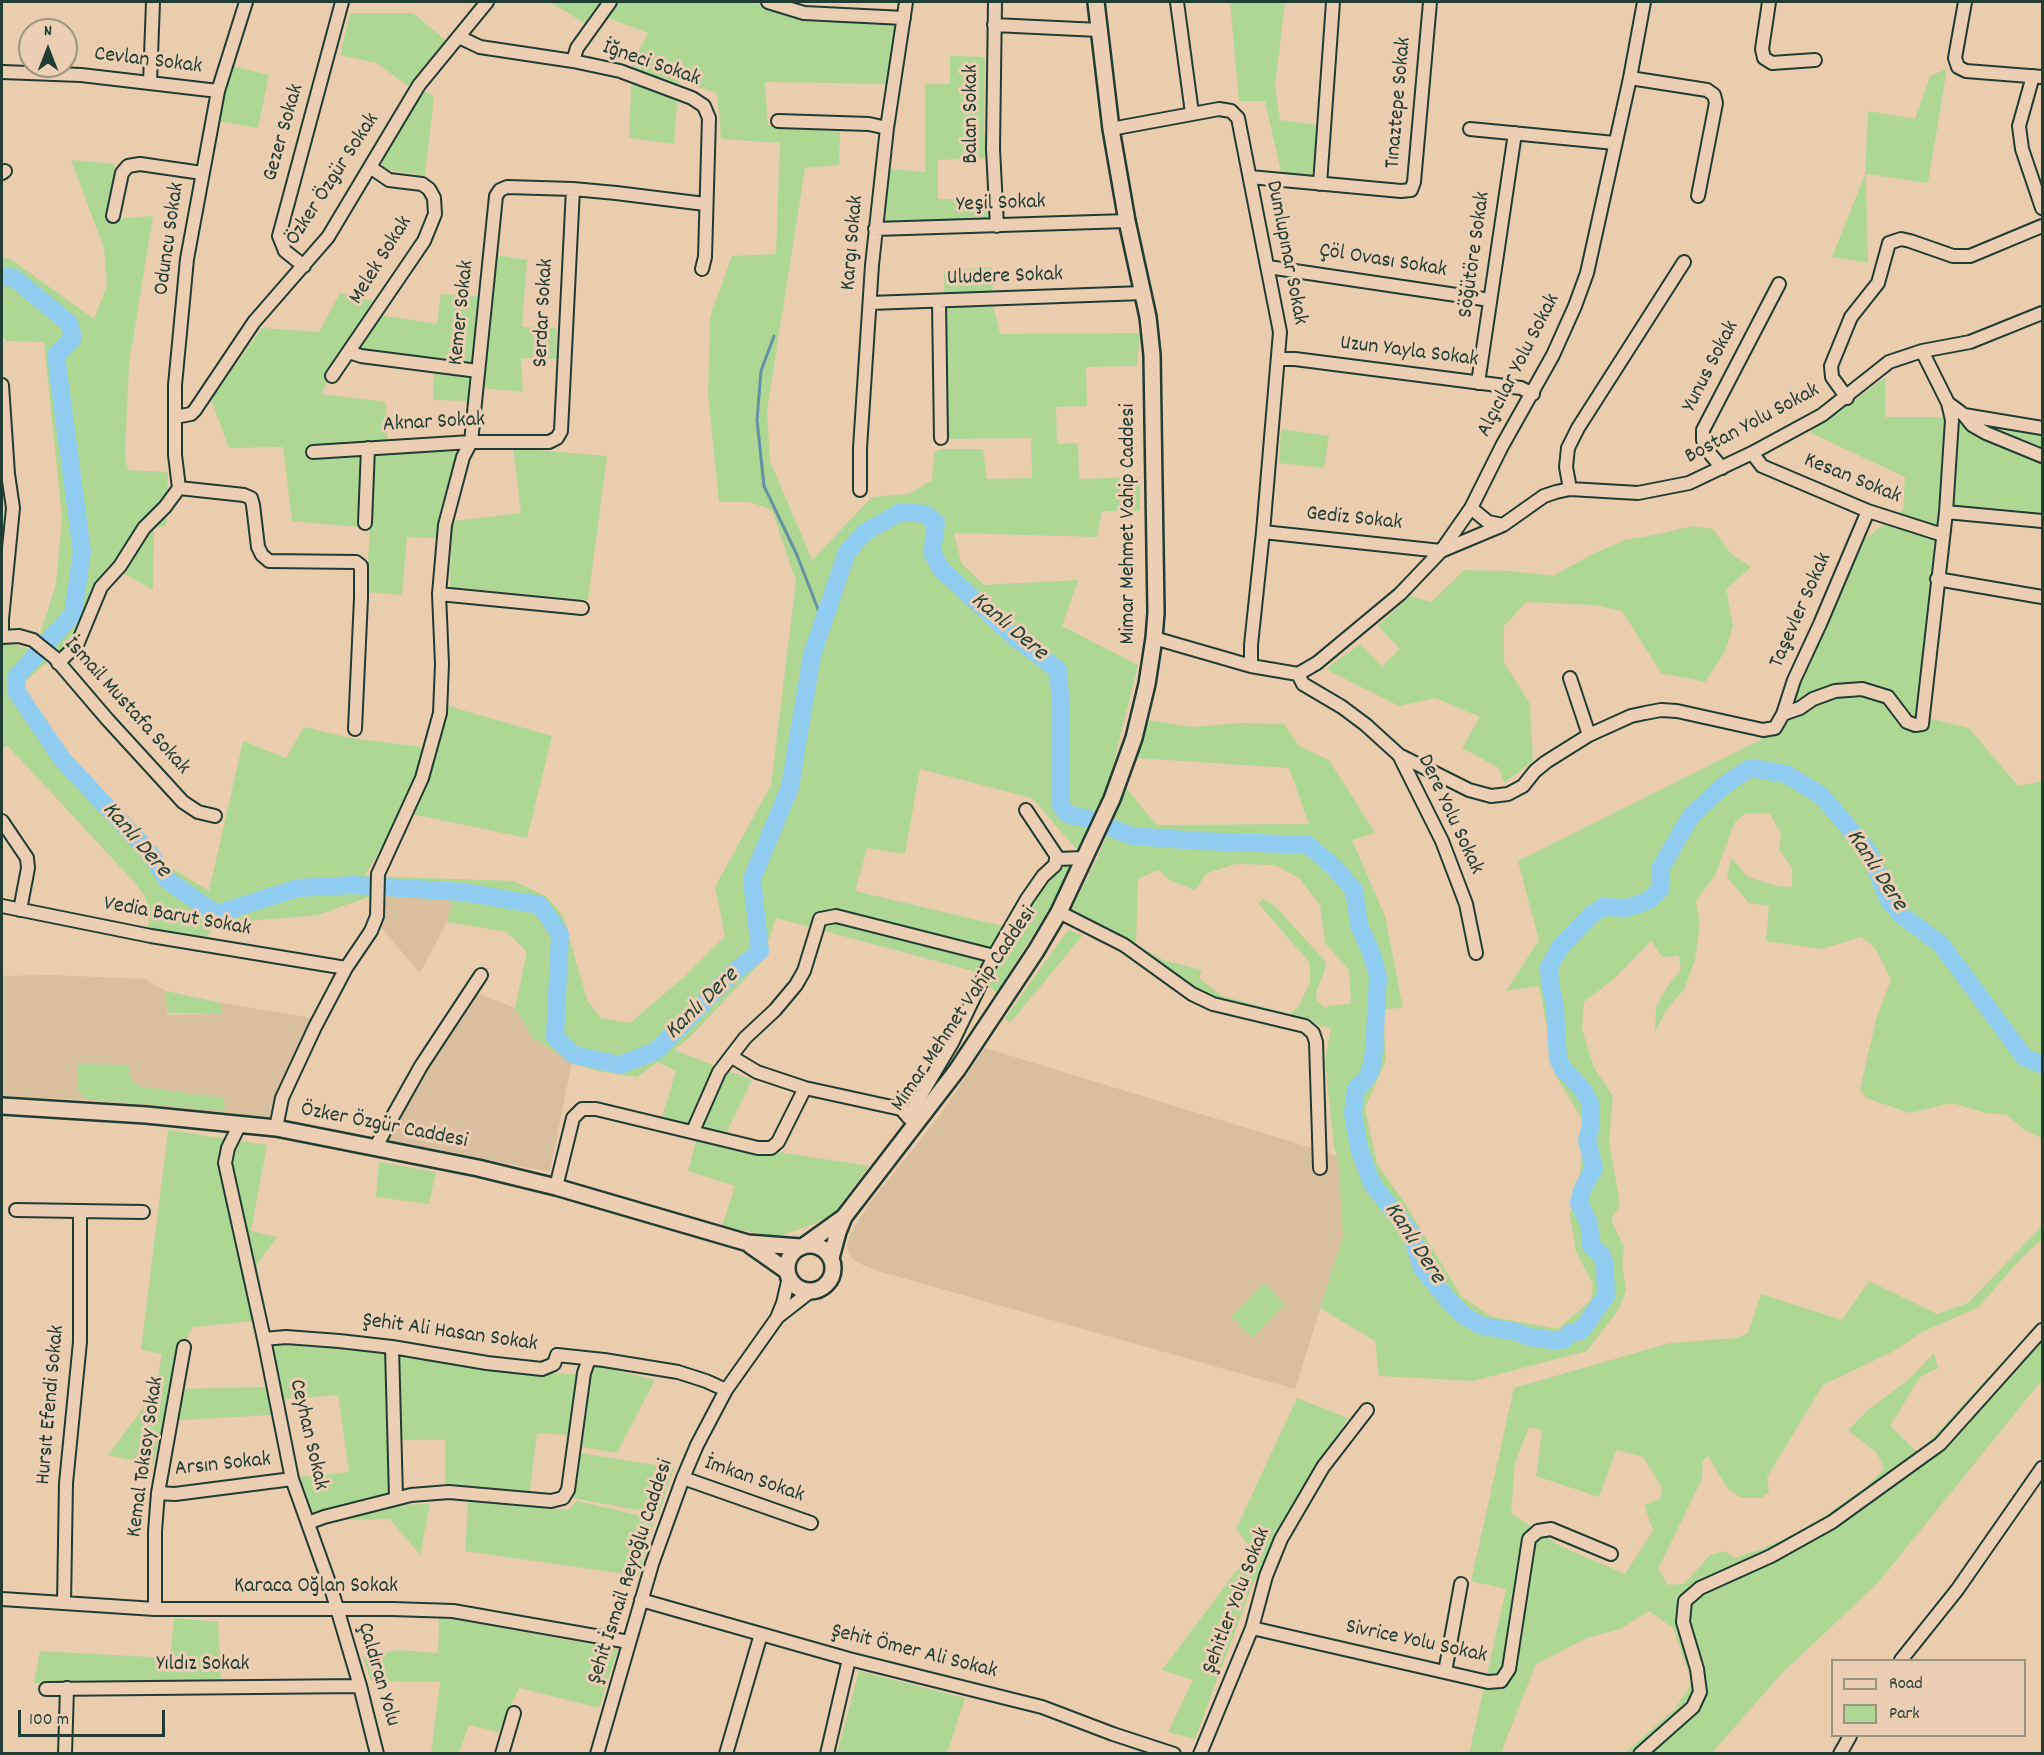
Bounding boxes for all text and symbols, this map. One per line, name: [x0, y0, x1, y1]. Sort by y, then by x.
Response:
north arrow: [18, 18, 78, 78]
text: N: [44, 20, 52, 43]
street label: İğneci Sokak: [599, 36, 703, 94]
street label: Tınaztepe Sokak: [1381, 36, 1419, 170]
street label: Cevlan Sokak: [93, 42, 203, 82]
street label: Balan Sokak: [960, 64, 986, 164]
street label: Gezer Sokak: [259, 81, 311, 185]
street label: Özker Özgür Sokak: [281, 109, 387, 251]
street label: Dumlupınar Sokak: [1258, 179, 1312, 327]
street label: Oduncu Sokak: [150, 181, 192, 297]
street label: Yeşil Sokak: [956, 190, 1046, 220]
street label: Söğütöre Sokak: [1454, 190, 1498, 320]
street label: Kargı Sokak: [837, 194, 871, 292]
street label: Melek Sokak: [344, 212, 420, 310]
street label: Çöl Ovası Sokak: [1317, 239, 1449, 285]
street label: Serdar Sokak: [529, 258, 561, 368]
street label: Kemer Sokak: [444, 259, 482, 367]
street label: Uludere Sokak: [947, 263, 1063, 293]
street label: Alçıcılar Yolu Sokak: [1473, 290, 1567, 442]
street label: Yunus Sokak: [1678, 317, 1746, 417]
street label: Uzun Yayla Sokak: [1338, 331, 1480, 375]
street label: Bostan Yolu Sokak: [1681, 378, 1825, 472]
street label: Mimar Mehmet Vahip Caddesi: [1117, 403, 1143, 645]
street label: Aknar Sokak: [382, 408, 486, 440]
street label: Kesan Sokak: [1800, 449, 1904, 511]
street label: Gediz Sokak: [1305, 502, 1403, 538]
street label: Taşevler Sokak: [1765, 549, 1839, 673]
water label: Kanlı Dere: [964, 588, 1052, 668]
street label: İsmail Mustafa Sokak: [57, 633, 195, 781]
street label: Dere Yolu Sokak: [1410, 751, 1488, 879]
water label: Kanlı Dere: [94, 797, 176, 885]
water label: Kanlı Dere: [1838, 825, 1912, 917]
street label: Vedia Barut Sokak: [101, 892, 253, 944]
street label: Mimar Mehmet Vahip Caddesi: [887, 903, 1043, 1117]
water label: Kanlı Dere: [660, 963, 746, 1047]
street label: Özker Özgür Caddesi: [298, 1098, 470, 1156]
water label: Kanlı Dere: [1376, 1198, 1450, 1290]
street label: Şehit Ali Hasan Sokak: [361, 1309, 539, 1359]
street label: Hursıt Efendi Sokak: [32, 1324, 72, 1486]
street label: Kemal Toksoy Sokak: [123, 1375, 171, 1539]
street label: Ceyhan Sokak: [281, 1377, 333, 1493]
street label: Arsın Sokak: [174, 1448, 272, 1484]
street label: İmkan Sokak: [701, 1452, 807, 1510]
street label: Şehit İsmail Reyoğlu Caddesi: [583, 1456, 681, 1688]
street label: Şehitler Yolu Sokak: [1198, 1524, 1278, 1678]
street label: Karaca Oğlan Sokak: [234, 1575, 398, 1601]
street label: Sivrice Yolu Sokak: [1343, 1615, 1489, 1671]
street label: Çaldıran Yolu: [350, 1620, 404, 1730]
street label: Şehit Ömer Ali Sokak: [828, 1620, 1000, 1686]
street label: Yıldız Sokak: [157, 1653, 249, 1679]
legend: [1831, 1659, 2026, 1737]
text: Road: [1889, 1672, 1923, 1697]
scale bar: [21, 1698, 168, 1736]
text: Park: [1889, 1702, 1920, 1727]
text: 100 m: [29, 1708, 69, 1733]

